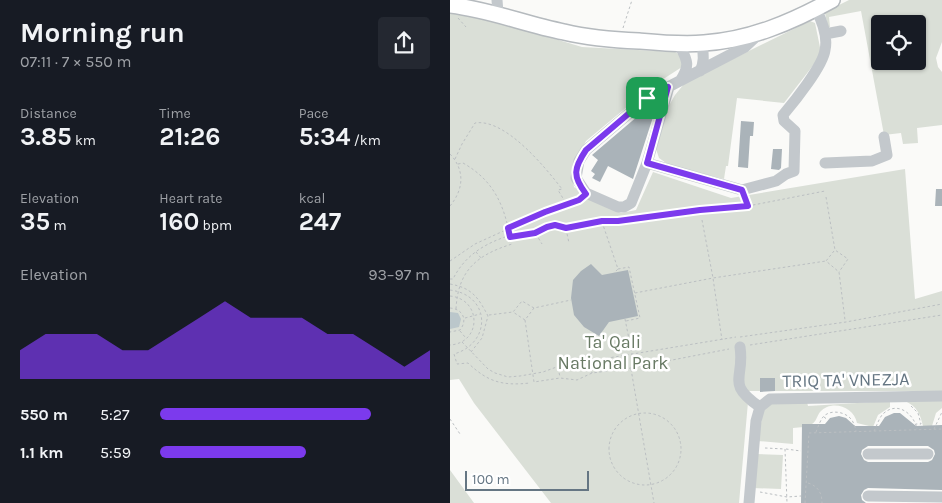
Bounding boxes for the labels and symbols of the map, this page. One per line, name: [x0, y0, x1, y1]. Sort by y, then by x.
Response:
pin: [626, 77, 668, 119]
park label: Ta' Qali National Park: [558, 331, 668, 374]
street label: TRIQ TA' VNEZJA: [782, 368, 910, 392]
scale bar: [465, 468, 589, 491]

